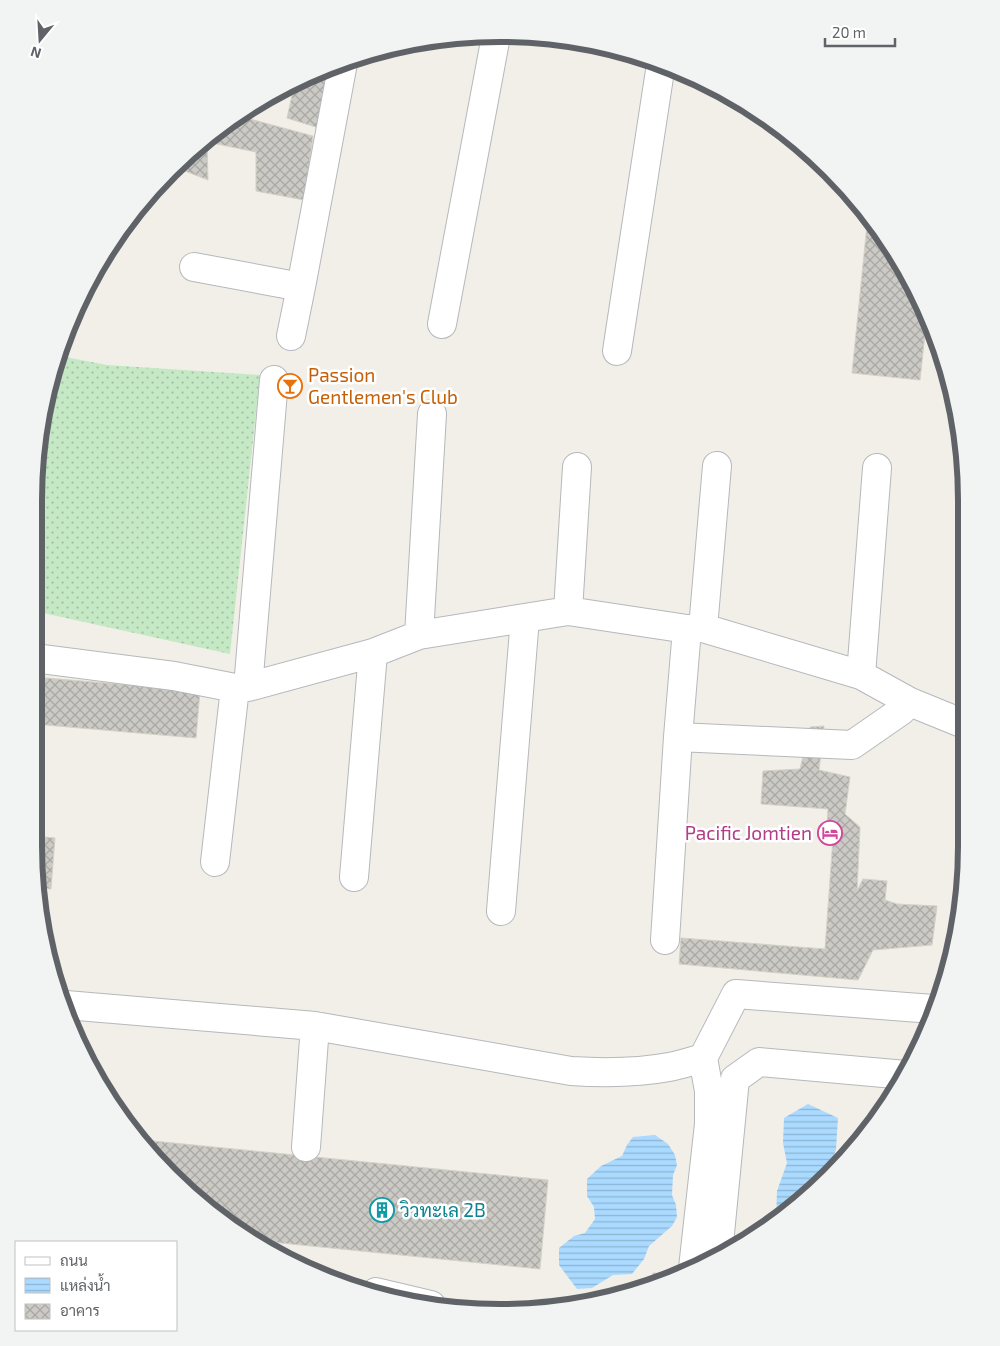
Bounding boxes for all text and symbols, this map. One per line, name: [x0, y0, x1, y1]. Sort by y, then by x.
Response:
north arrow: [15, 15, 65, 65]
scale bar: [825, 15, 895, 47]
text: 20 m: [832, 23, 866, 41]
text: N: [28, 43, 43, 62]
place label: Passion Gentlemen's Club: [308, 363, 458, 408]
bar icon: Passion Gentlemen's Club: [277, 373, 303, 399]
hotel icon: Pacific Jomtien: [817, 820, 843, 846]
place label: Pacific Jomtien: [685, 821, 812, 844]
building icon: วิวทะเล 2B: [369, 1197, 395, 1223]
place label: วิวทะเล 2B: [400, 1198, 486, 1221]
legend: [15, 1241, 178, 1331]
text: ถนน: [60, 1251, 88, 1269]
text: แหล่งน้ำ: [60, 1273, 111, 1294]
text: อาคาร: [60, 1301, 100, 1319]

